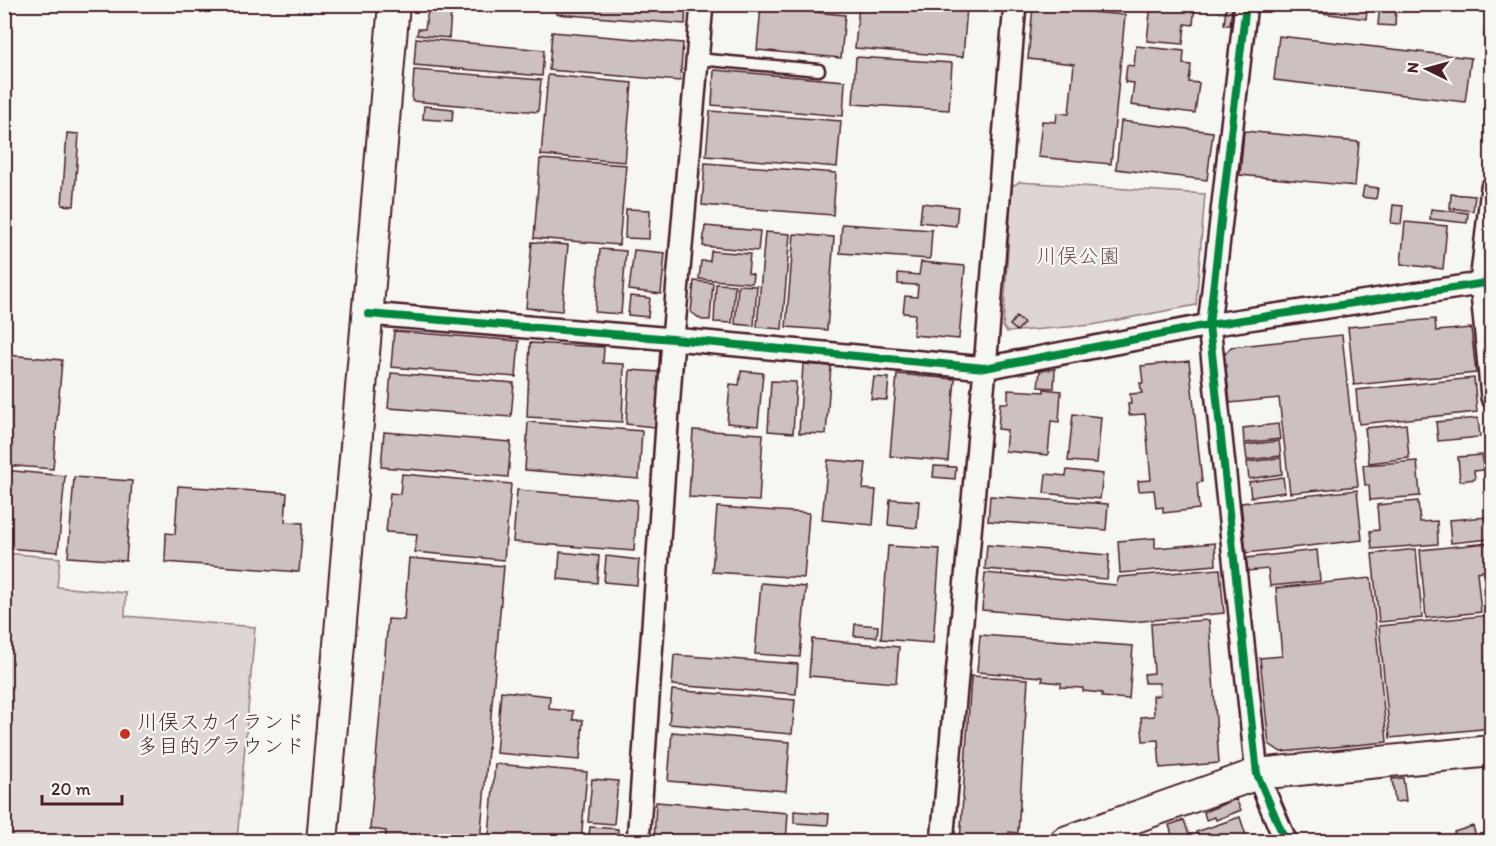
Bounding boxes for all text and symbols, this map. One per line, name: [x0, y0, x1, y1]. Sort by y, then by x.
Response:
north arrow: [1397, 39, 1457, 99]
text: N: [1403, 62, 1422, 74]
park label: 川俣公園: [1036, 243, 1120, 268]
place label: 川俣スカイランド 多目的グラウンド: [137, 709, 305, 758]
marker: 川俣スカイランド 多目的グラウンド: [118, 727, 132, 741]
scale bar: [42, 768, 122, 806]
text: 20 m: [51, 778, 91, 800]

